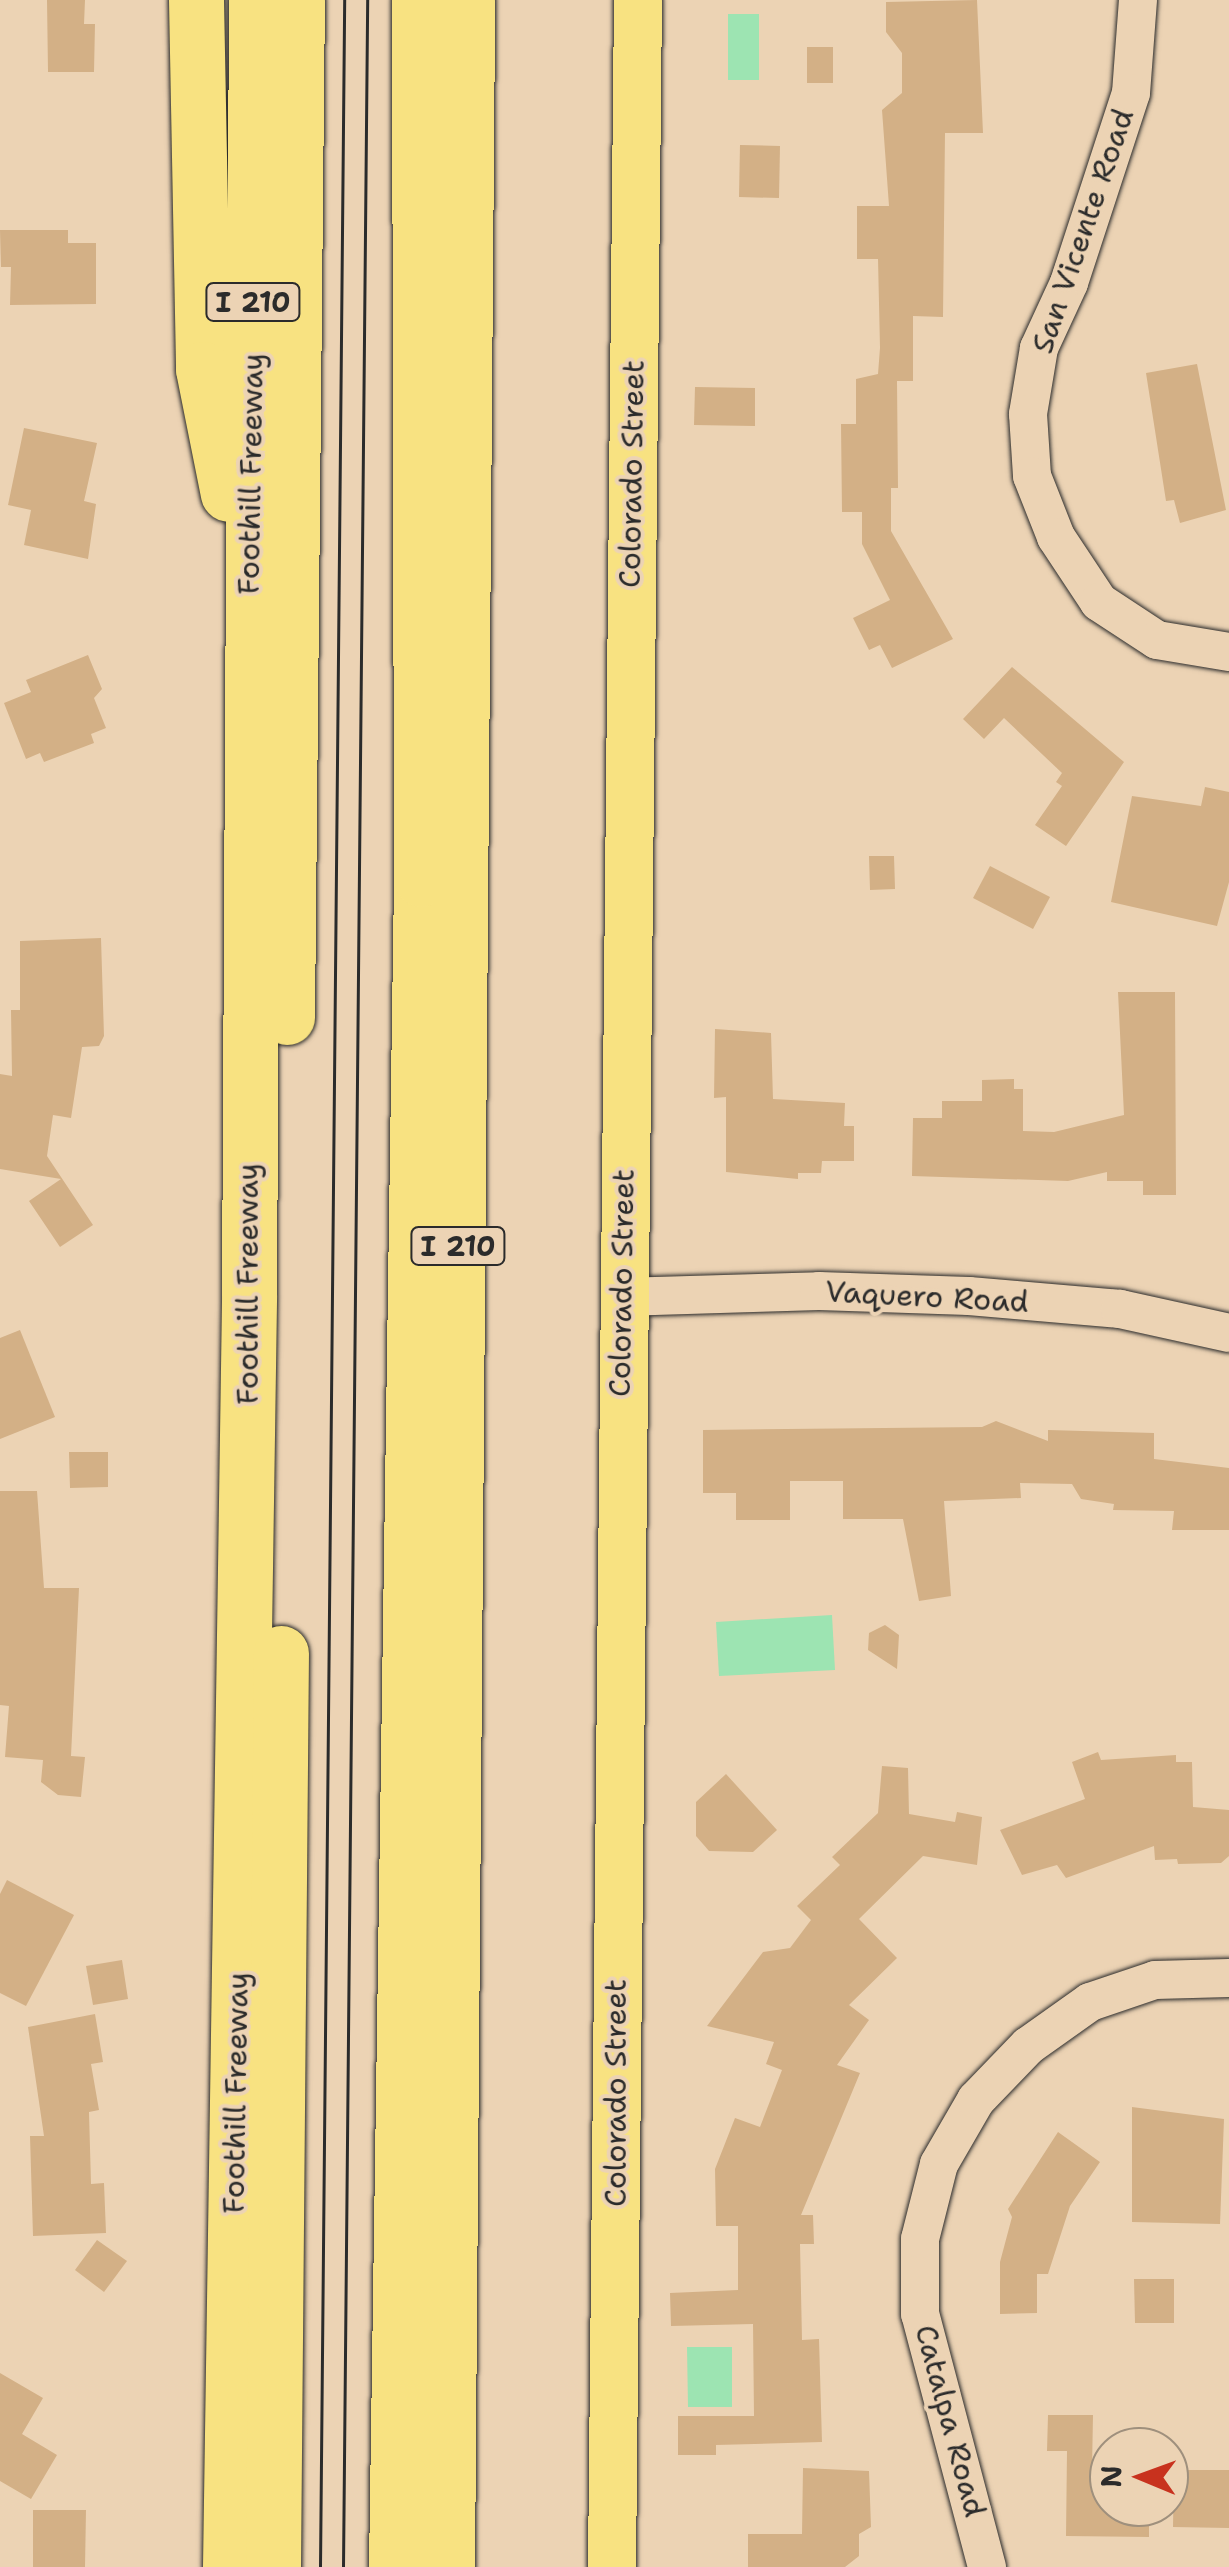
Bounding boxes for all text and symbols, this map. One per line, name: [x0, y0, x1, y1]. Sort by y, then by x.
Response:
street label: San Vicente Road: [1024, 104, 1142, 358]
road number: I 210: [203, 279, 303, 325]
street label: Foothill Freeway: [231, 353, 271, 595]
street label: Colorado Street: [612, 360, 652, 588]
street label: Foothill Freeway: [230, 1163, 266, 1405]
street label: Colorado Street: [602, 1169, 642, 1397]
road number: I 210: [408, 1223, 508, 1269]
street label: Vaquero Road: [824, 1274, 1030, 1320]
street label: Foothill Freeway: [216, 1972, 256, 2214]
street label: Colorado Street: [598, 1979, 634, 2207]
street label: Catalpa Road: [907, 2321, 993, 2521]
north arrow: [1089, 2427, 1189, 2527]
text: N: [1092, 2465, 1130, 2488]

